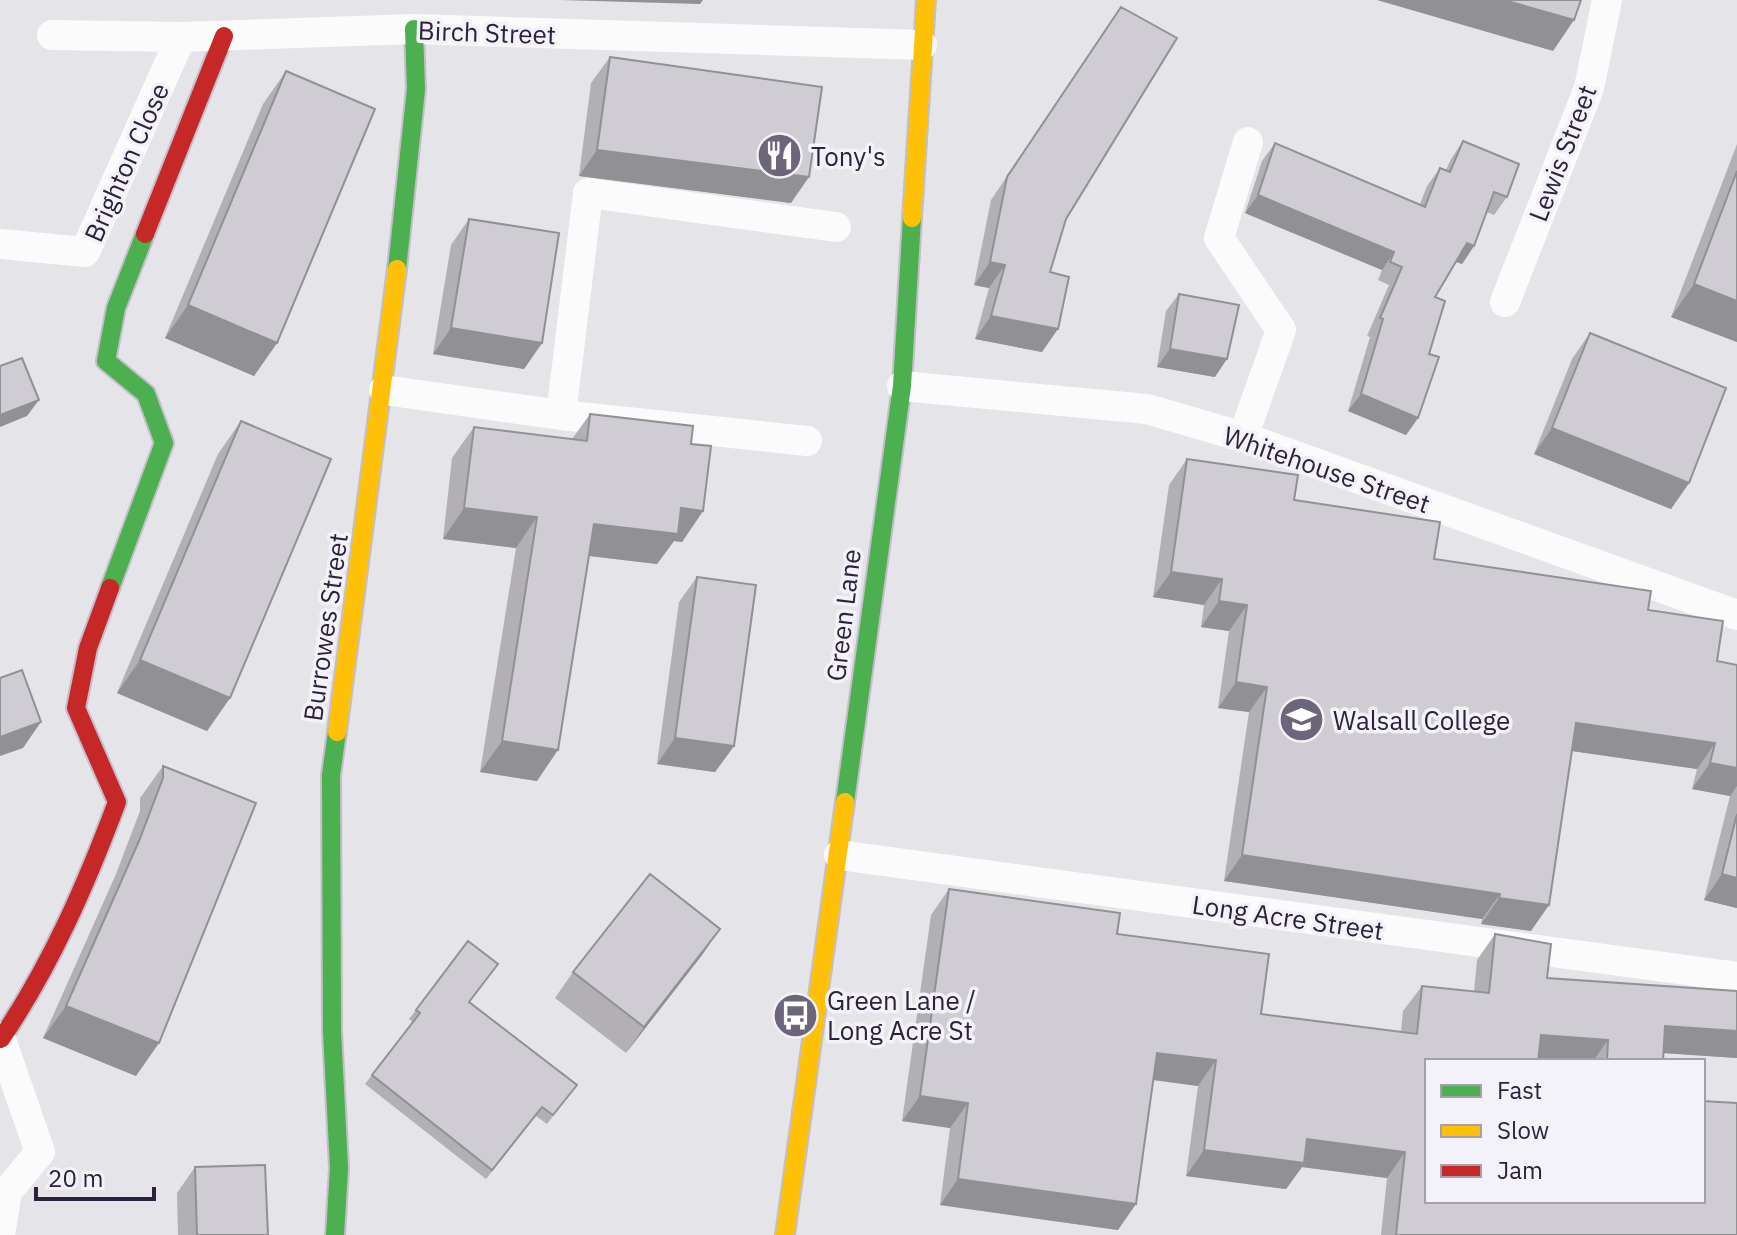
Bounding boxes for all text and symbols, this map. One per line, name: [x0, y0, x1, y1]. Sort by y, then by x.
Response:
street label: Birch Street: [417, 13, 557, 51]
street label: Brighton Close: [76, 77, 176, 247]
street label: Lewis Street: [1520, 80, 1604, 226]
restaurant icon: Tony's: [756, 132, 804, 180]
place label: Tony's: [811, 139, 886, 173]
street label: Whitehouse Street: [1219, 418, 1435, 520]
street label: Burrowes Street: [295, 531, 355, 723]
street label: Green Lane: [818, 547, 868, 683]
school or university icon: Walsall College: [1278, 696, 1326, 744]
place label: Walsall College: [1333, 703, 1510, 737]
street label: Long Acre Street: [1190, 887, 1386, 947]
place label: Green Lane / Long Acre St: [827, 983, 976, 1047]
bus stop icon: Green Lane / Long Acre St: [772, 991, 820, 1039]
legend: [1425, 1059, 1705, 1203]
text: Fast: [1497, 1074, 1542, 1106]
text: Slow: [1497, 1114, 1549, 1146]
scale bar: [36, 1151, 154, 1201]
text: Jam: [1497, 1154, 1543, 1186]
text: 20 m: [48, 1162, 103, 1194]

